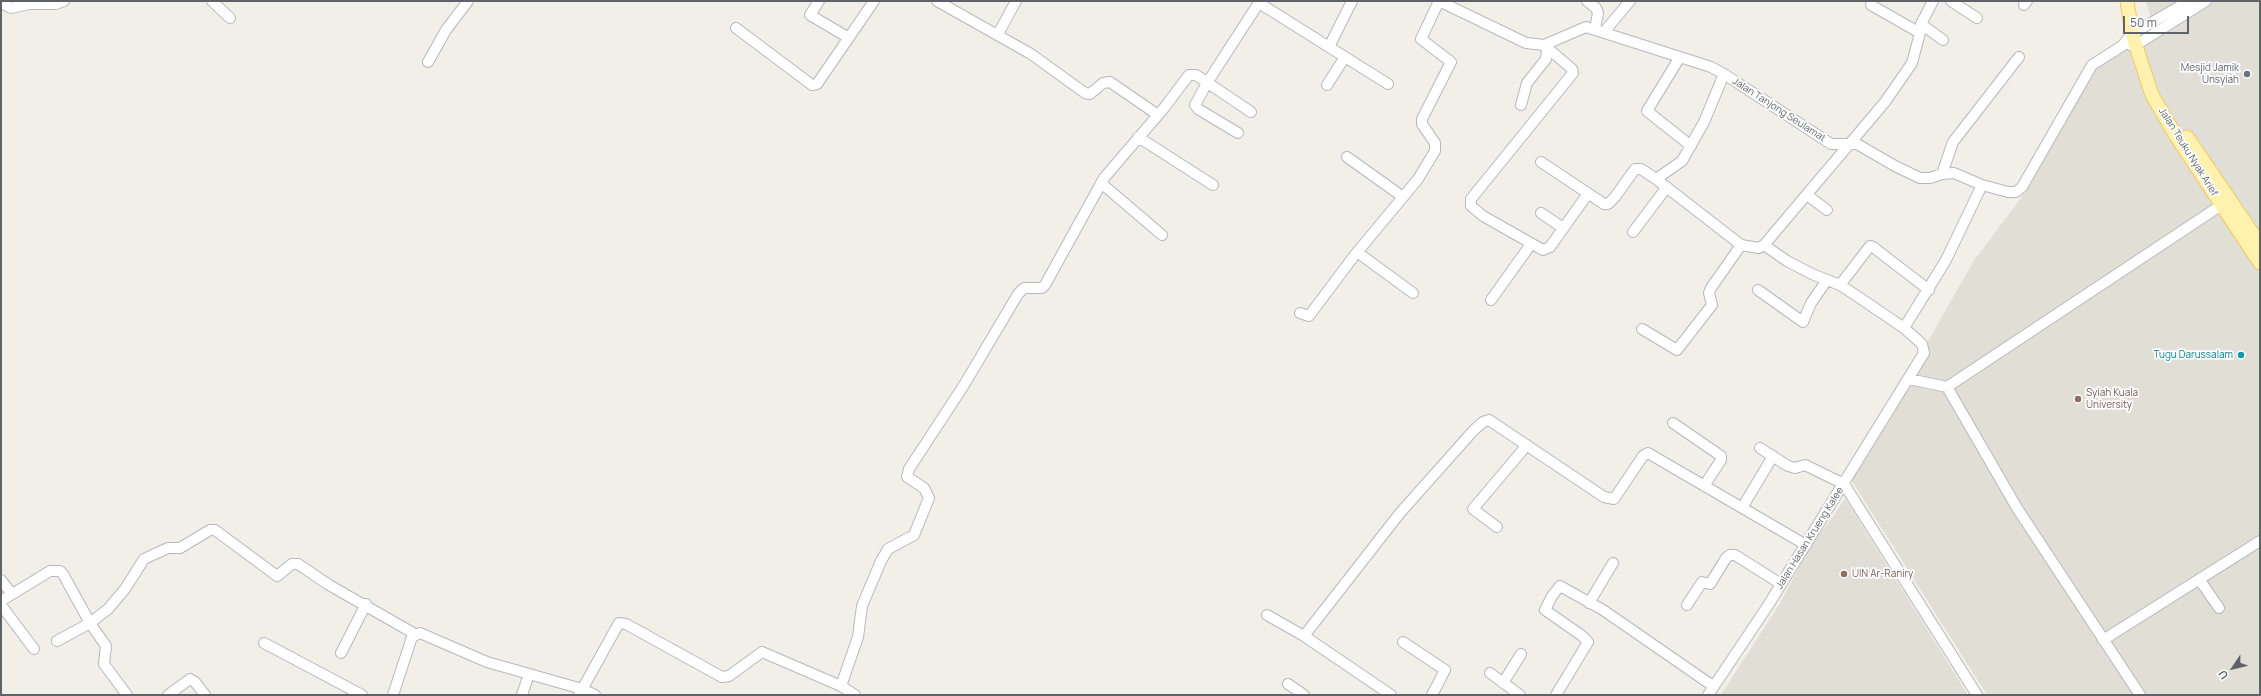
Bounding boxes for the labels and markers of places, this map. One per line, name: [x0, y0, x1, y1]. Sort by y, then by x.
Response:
place label: Mesjid Jamik Unsyiah: [2181, 62, 2239, 86]
marker: Mesjid Jamik Unsyiah: [2242, 69, 2252, 79]
place label: Tugu Darussalam: [2153, 349, 2233, 361]
marker: Tugu Darussalam: [2236, 350, 2246, 360]
place label: Syiah Kuala University: [2086, 387, 2138, 410]
marker: Syiah Kuala University: [2073, 394, 2083, 404]
place label: UIN Ar-Raniry: [1852, 568, 1913, 580]
marker: UIN Ar-Raniry: [1839, 569, 1849, 579]

